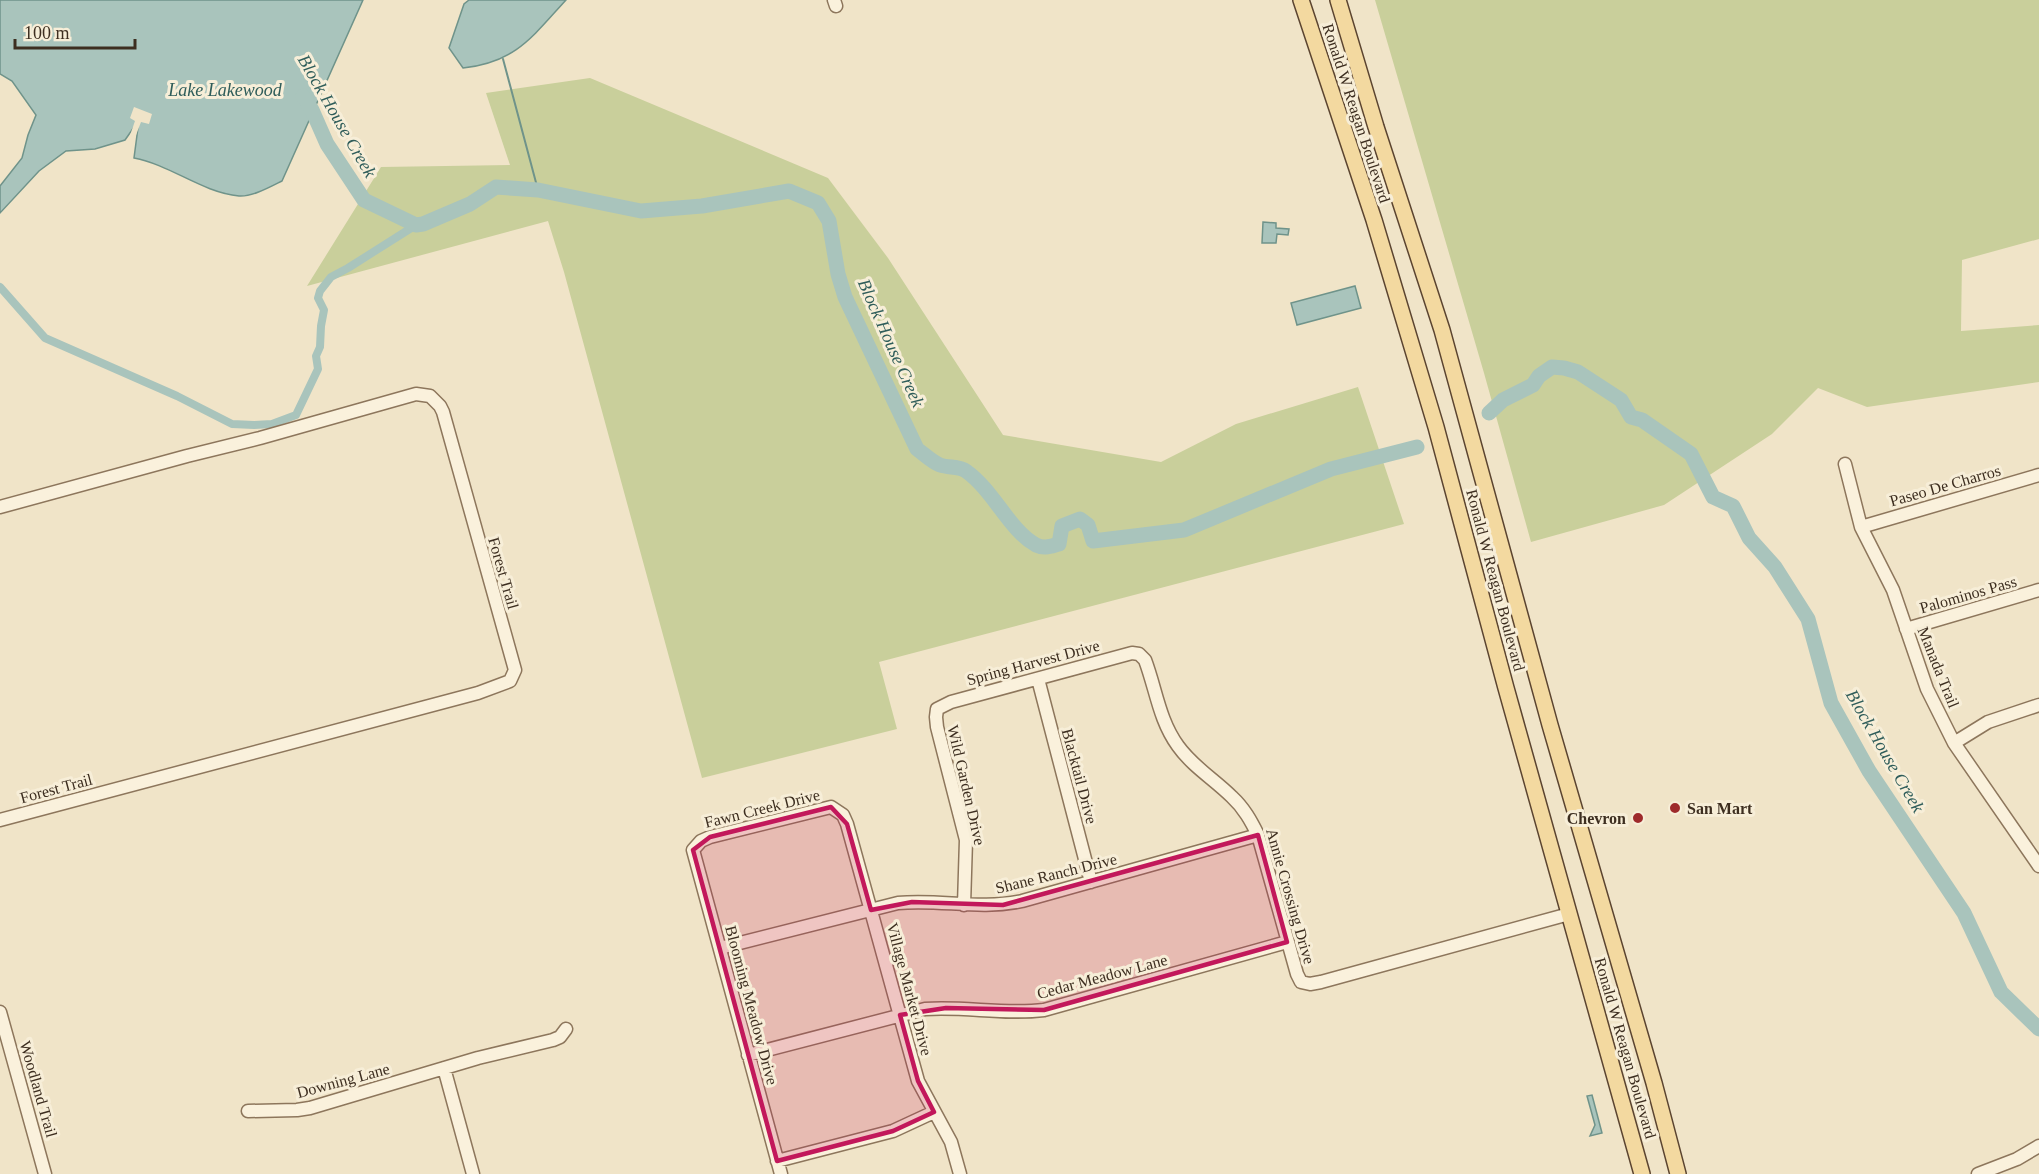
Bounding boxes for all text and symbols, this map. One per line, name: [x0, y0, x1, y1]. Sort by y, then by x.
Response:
scale bar: [15, 12, 135, 50]
street label: Ronald W Reagan Boulevard: [1319, 21, 1394, 205]
text: 100 m: [24, 23, 70, 43]
water label: Block House Creek: [294, 51, 381, 182]
water label: Lake Lakewood: [167, 80, 283, 100]
water label: Block House Creek: [854, 276, 929, 411]
street label: Paseo De Charros: [1888, 462, 2003, 509]
street label: Ronald W Reagan Boulevard: [1462, 487, 1528, 673]
street label: Forest Trail: [485, 535, 522, 612]
street label: Palominos Pass: [1918, 573, 2019, 616]
street label: Manada Trail: [1915, 624, 1963, 711]
street label: Spring Harvest Drive: [965, 637, 1102, 689]
water label: Block House Creek: [1842, 686, 1929, 817]
street label: Wild Garden Drive: [944, 723, 989, 847]
street label: Blacktail Drive: [1059, 727, 1100, 826]
street label: Forest Trail: [18, 771, 95, 806]
street label: Fawn Creek Drive: [703, 786, 822, 831]
place label: San Mart: [1687, 800, 1753, 817]
marker: San Mart: [1668, 801, 1682, 815]
place label: Chevron: [1567, 810, 1626, 827]
marker: Chevron: [1631, 811, 1645, 825]
street label: Annie Crossing Drive: [1262, 826, 1318, 966]
street label: Shane Ranch Drive: [994, 850, 1119, 897]
street label: Village Market Drive: [883, 921, 935, 1058]
street label: Blooming Meadow Drive: [721, 924, 781, 1087]
street label: Cedar Meadow Lane: [1035, 951, 1169, 1002]
street label: Ronald W Reagan Boulevard: [1591, 956, 1660, 1141]
street label: Woodland Trail: [17, 1039, 61, 1140]
street label: Downing Lane: [295, 1060, 392, 1102]

